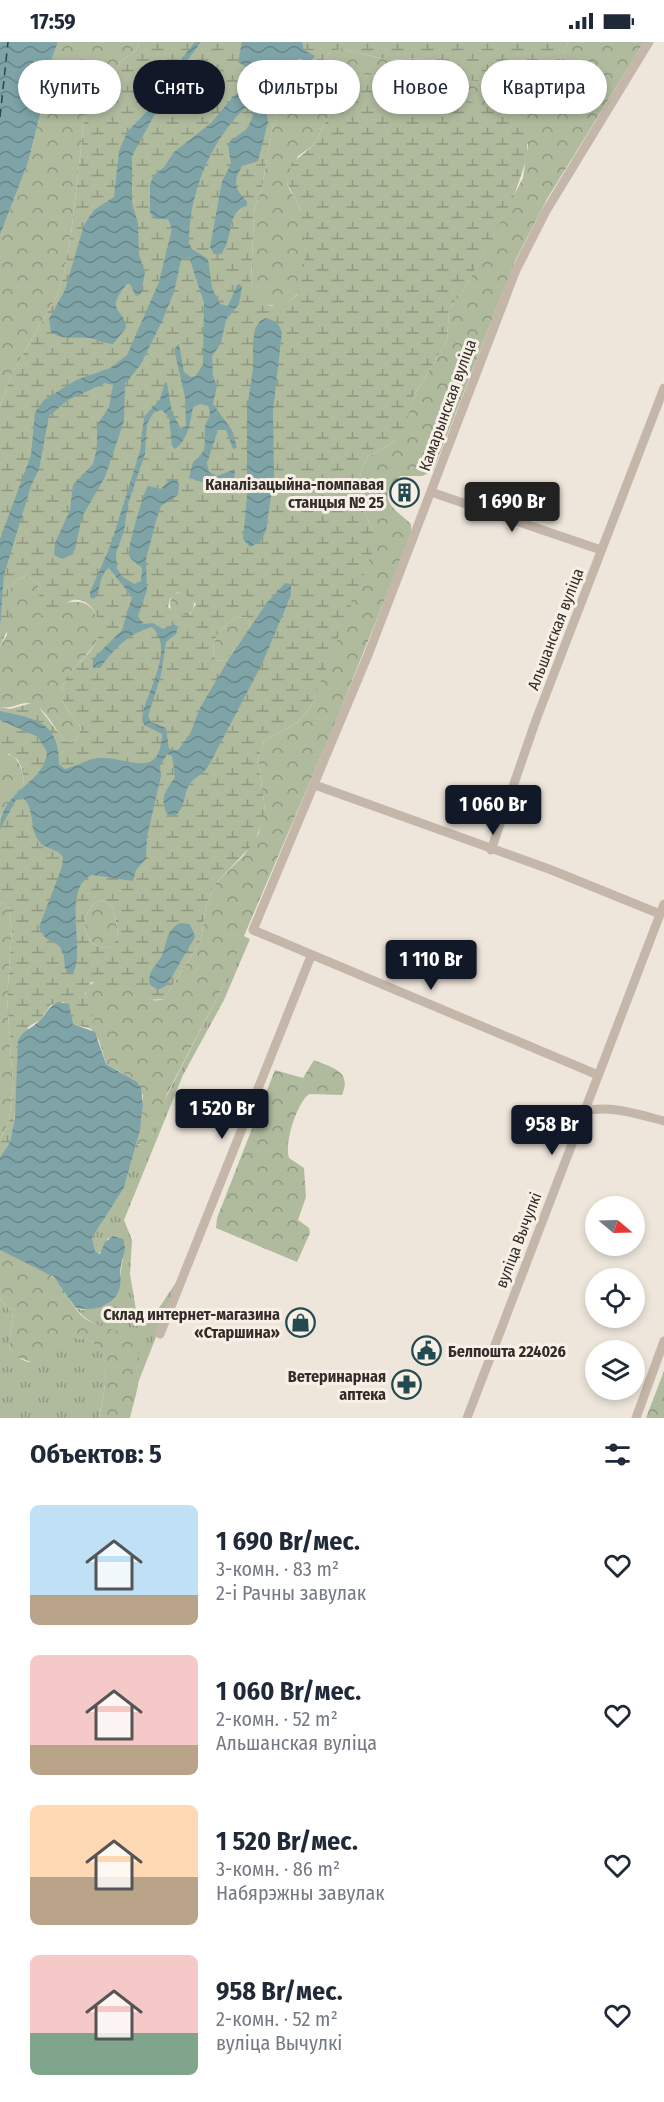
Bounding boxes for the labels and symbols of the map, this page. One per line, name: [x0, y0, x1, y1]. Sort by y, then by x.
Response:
street label: Камарынская вуліца: [415, 337, 480, 474]
place label: Каналізацыйна-помпавая станцыя № 25: [205, 475, 384, 512]
building icon: Каналізацыйна-помпавая станцыя № 25: [389, 477, 421, 509]
pin: 1 690 Br: [450, 482, 574, 533]
street label: Альшанская вуліца: [524, 565, 587, 693]
pin: 1 060 Br: [431, 785, 555, 836]
pin: 1 110 Br: [369, 940, 493, 991]
pin: 1 520 Br: [160, 1089, 284, 1140]
pin: 958 Br: [503, 1105, 601, 1156]
street label: вуліца Вычулкі: [491, 1190, 545, 1291]
north arrow: [585, 1196, 645, 1256]
place label: Склад интернет-магазина «Старшина»: [103, 1305, 280, 1342]
shop icon: Склад интернет-магазина «Старшина»: [285, 1307, 317, 1339]
public building icon: Белпошта 224026: [411, 1335, 443, 1367]
place label: Белпошта 224026: [448, 1342, 566, 1361]
place label: Ветеринарная аптека: [288, 1367, 386, 1404]
pharmacy icon: Ветеринарная аптека: [391, 1369, 423, 1401]

